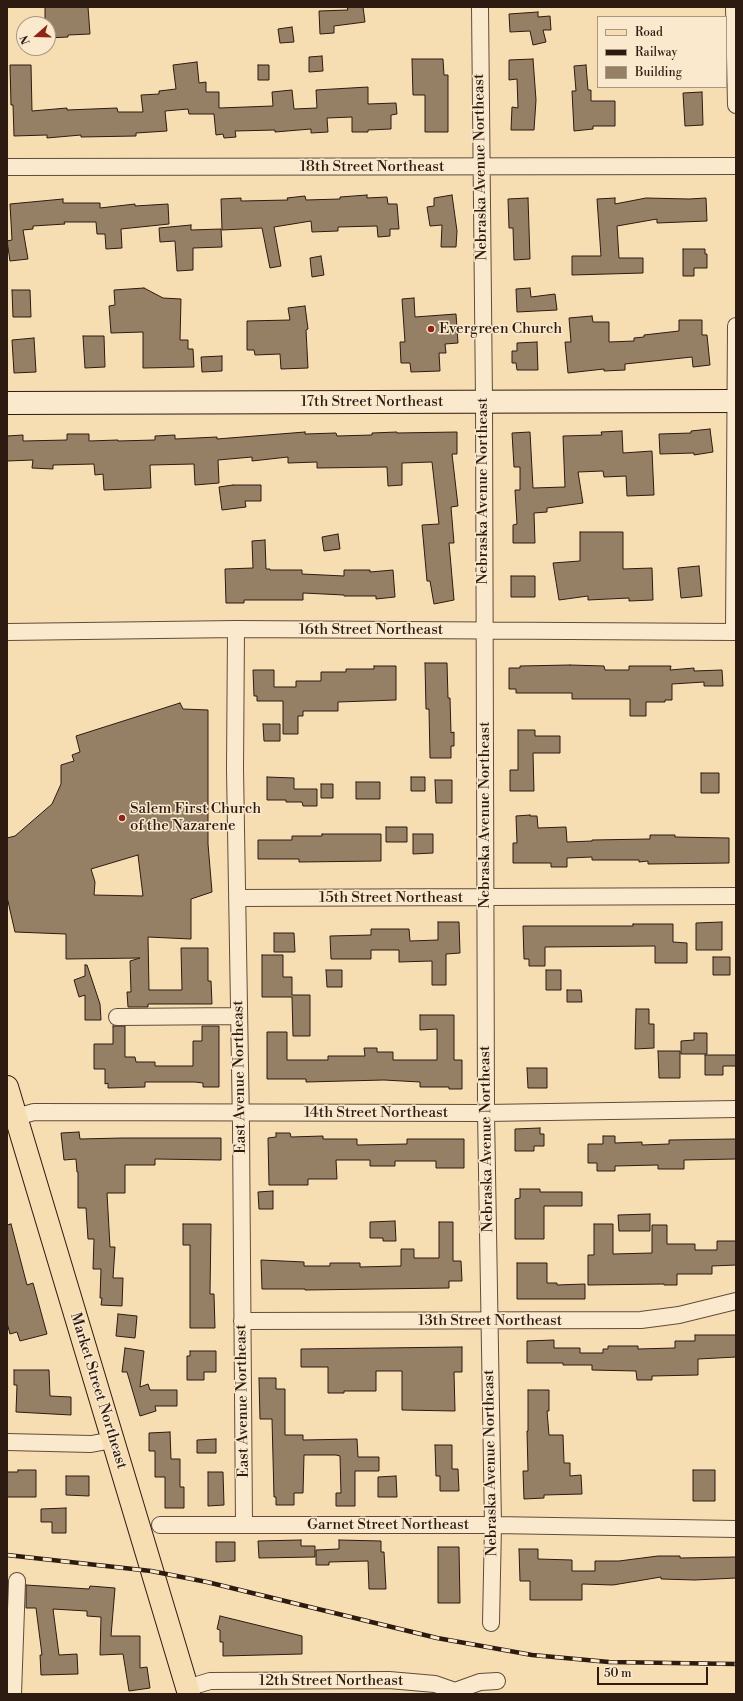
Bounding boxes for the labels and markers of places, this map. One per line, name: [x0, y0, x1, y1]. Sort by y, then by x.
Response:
place label: Evergreen Church: [439, 320, 562, 338]
marker: Evergreen Church: [426, 324, 436, 334]
place label: Salem First Church of the Nazarene: [130, 800, 261, 835]
marker: Salem First Church of the Nazarene: [117, 813, 127, 823]

